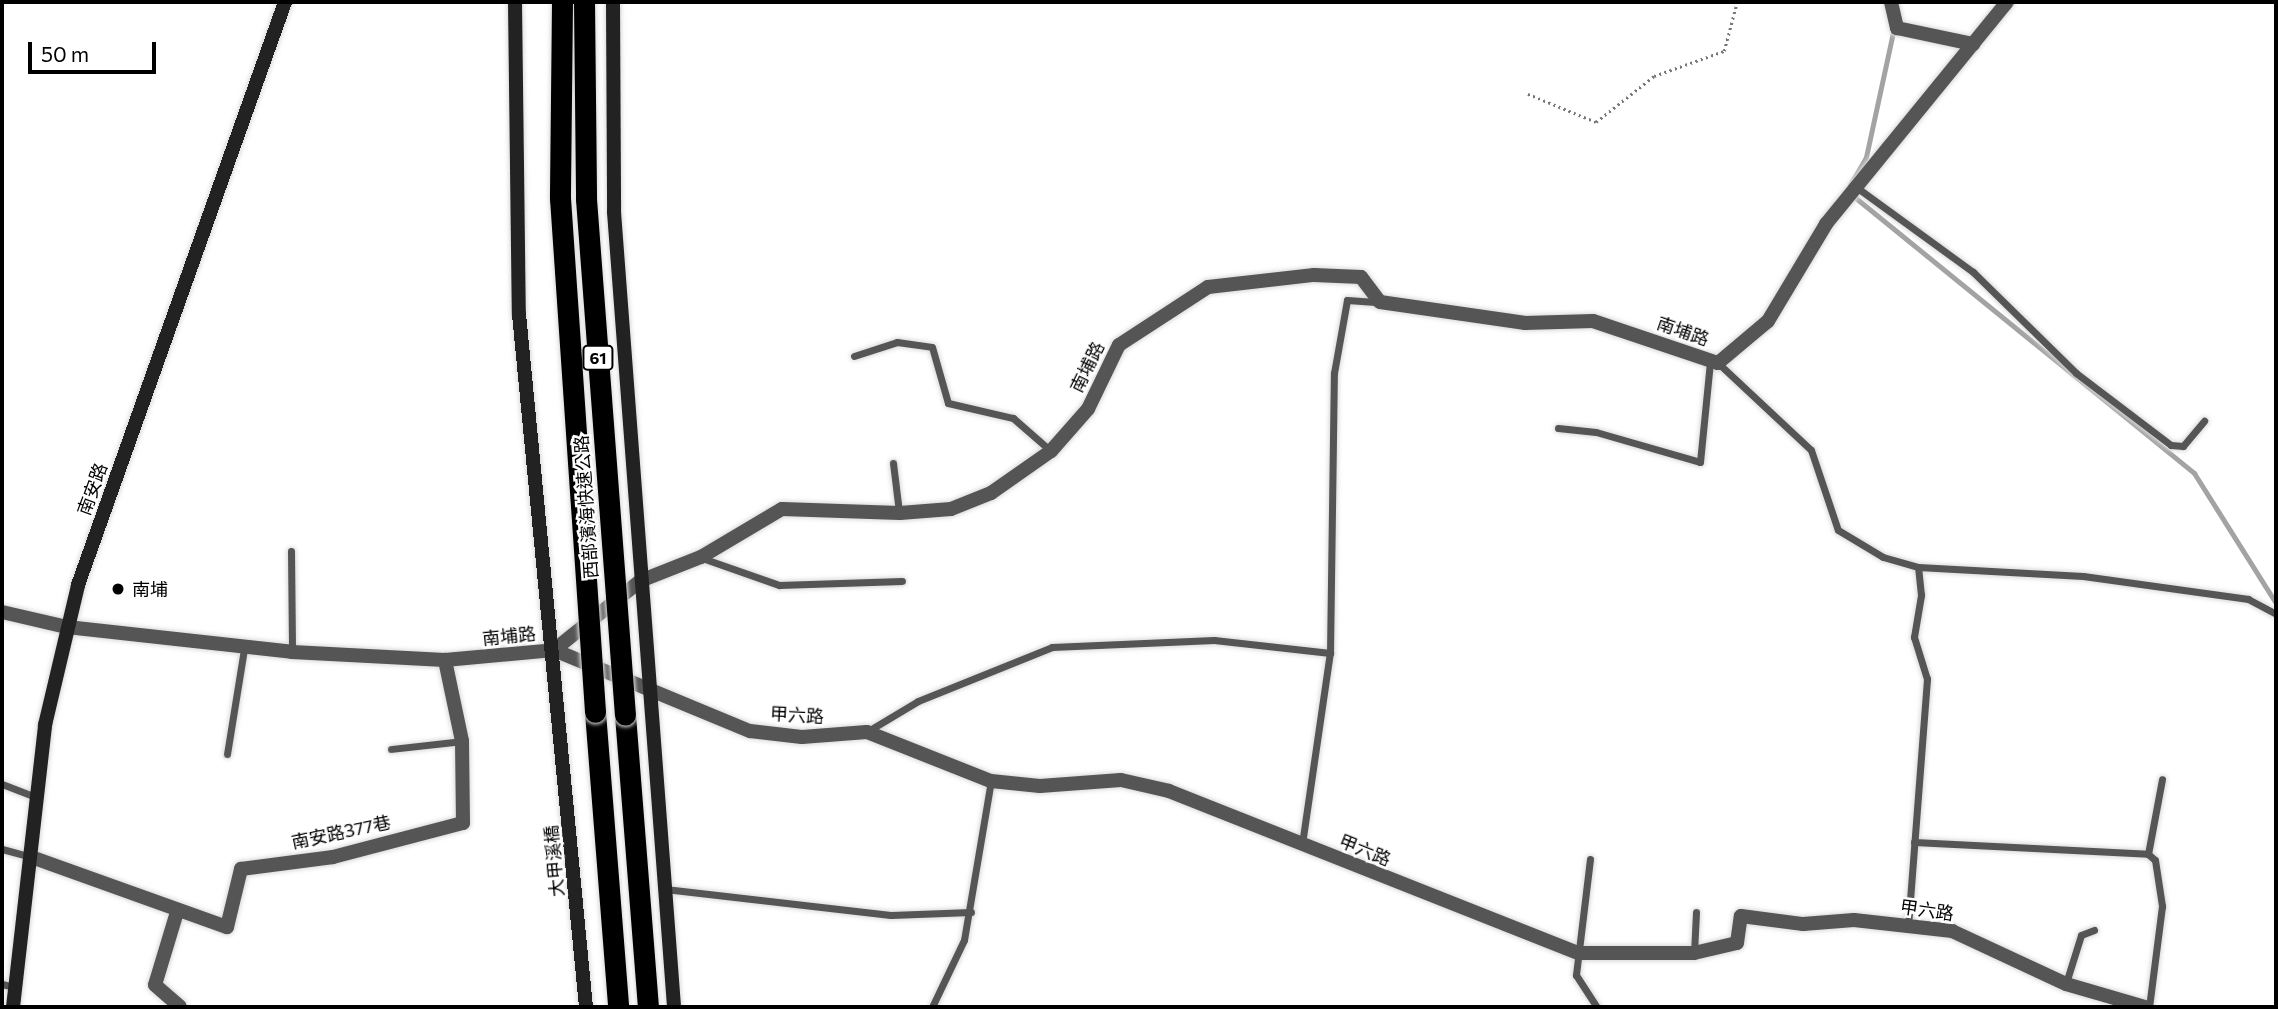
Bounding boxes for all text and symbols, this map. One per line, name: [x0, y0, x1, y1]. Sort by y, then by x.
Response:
scale bar: [32, 28, 159, 72]
text: 50 m: [41, 41, 89, 66]
street label: 南埔路: [1654, 312, 1712, 350]
street label: 南埔路: [1065, 338, 1109, 396]
road number: 61: [582, 346, 614, 370]
street label: 西部濱海快速公路: [570, 434, 602, 580]
street label: 南安路: [73, 460, 111, 518]
place label: 南埔: [132, 578, 168, 600]
marker: 南埔: [110, 581, 126, 597]
street label: 南埔路: [481, 622, 537, 650]
street label: 甲六路: [769, 703, 825, 727]
street label: 南安路377巷: [289, 811, 393, 853]
street label: 大甲溪橋: [540, 824, 568, 898]
street label: 甲六路: [1336, 830, 1394, 870]
street label: 甲六路: [1899, 896, 1955, 924]

